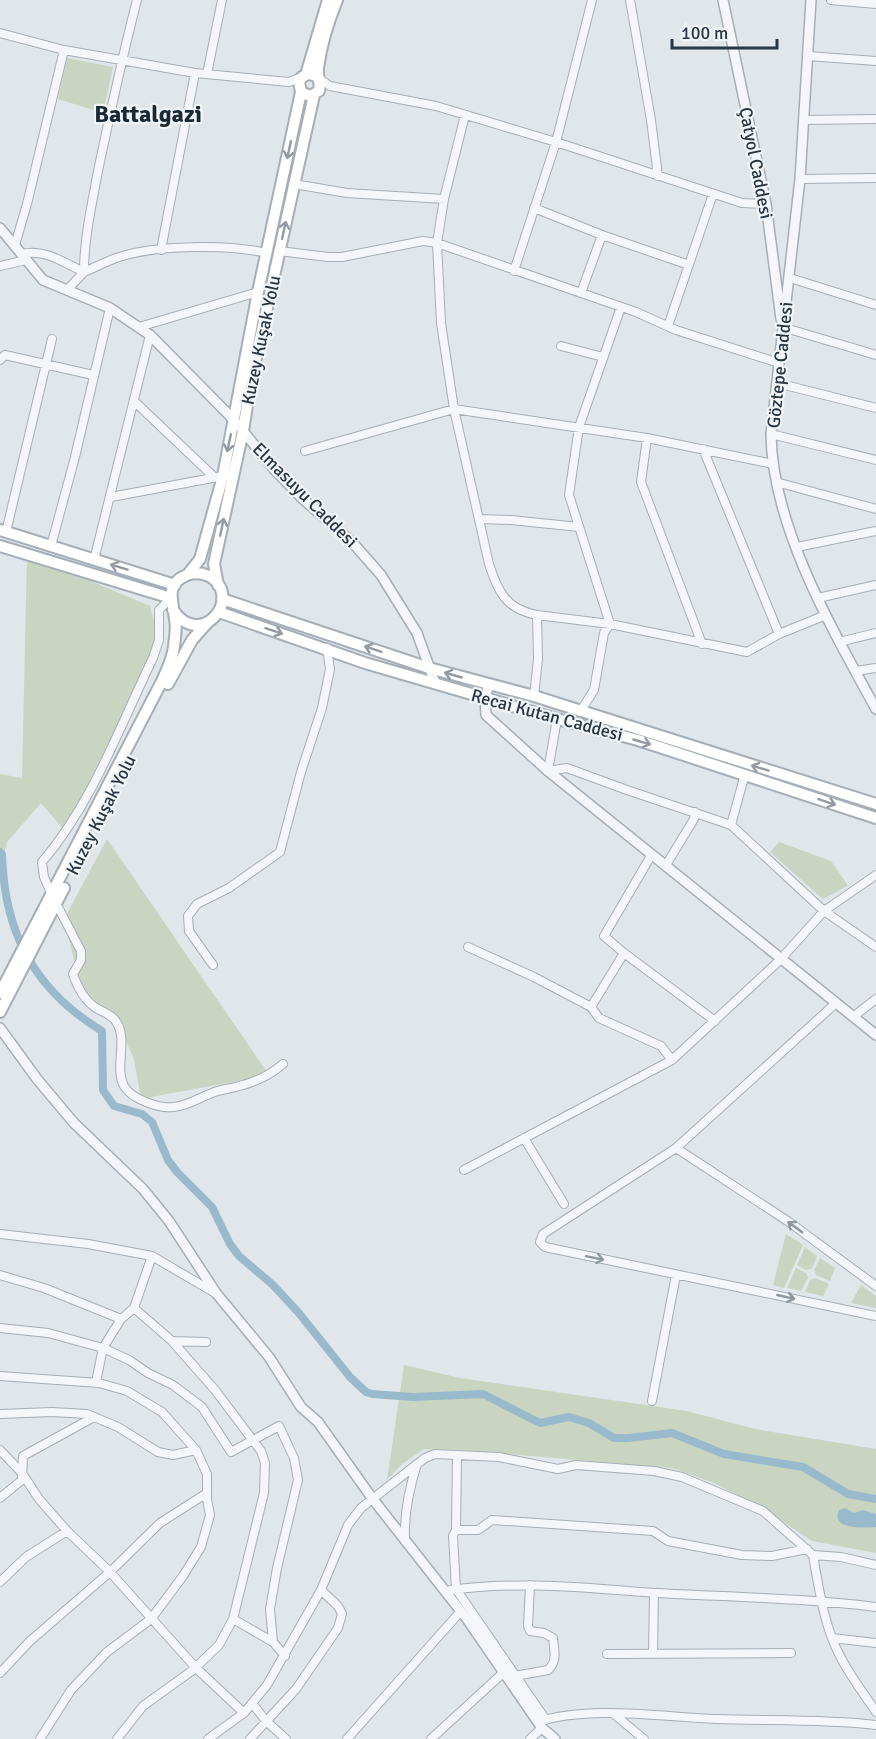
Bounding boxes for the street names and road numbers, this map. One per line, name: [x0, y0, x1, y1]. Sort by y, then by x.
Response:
street label: Çatyol Caddesi: [734, 105, 778, 221]
street label: Kuzey Kuşak Yolu: [237, 273, 285, 407]
street label: Göztepe Caddesi: [762, 301, 798, 429]
street label: Elmasuyu Caddesi: [248, 438, 362, 552]
street label: Recai Kutan Caddesi: [469, 684, 625, 746]
street label: Kuzey Kuşak Yolu: [61, 751, 141, 879]

